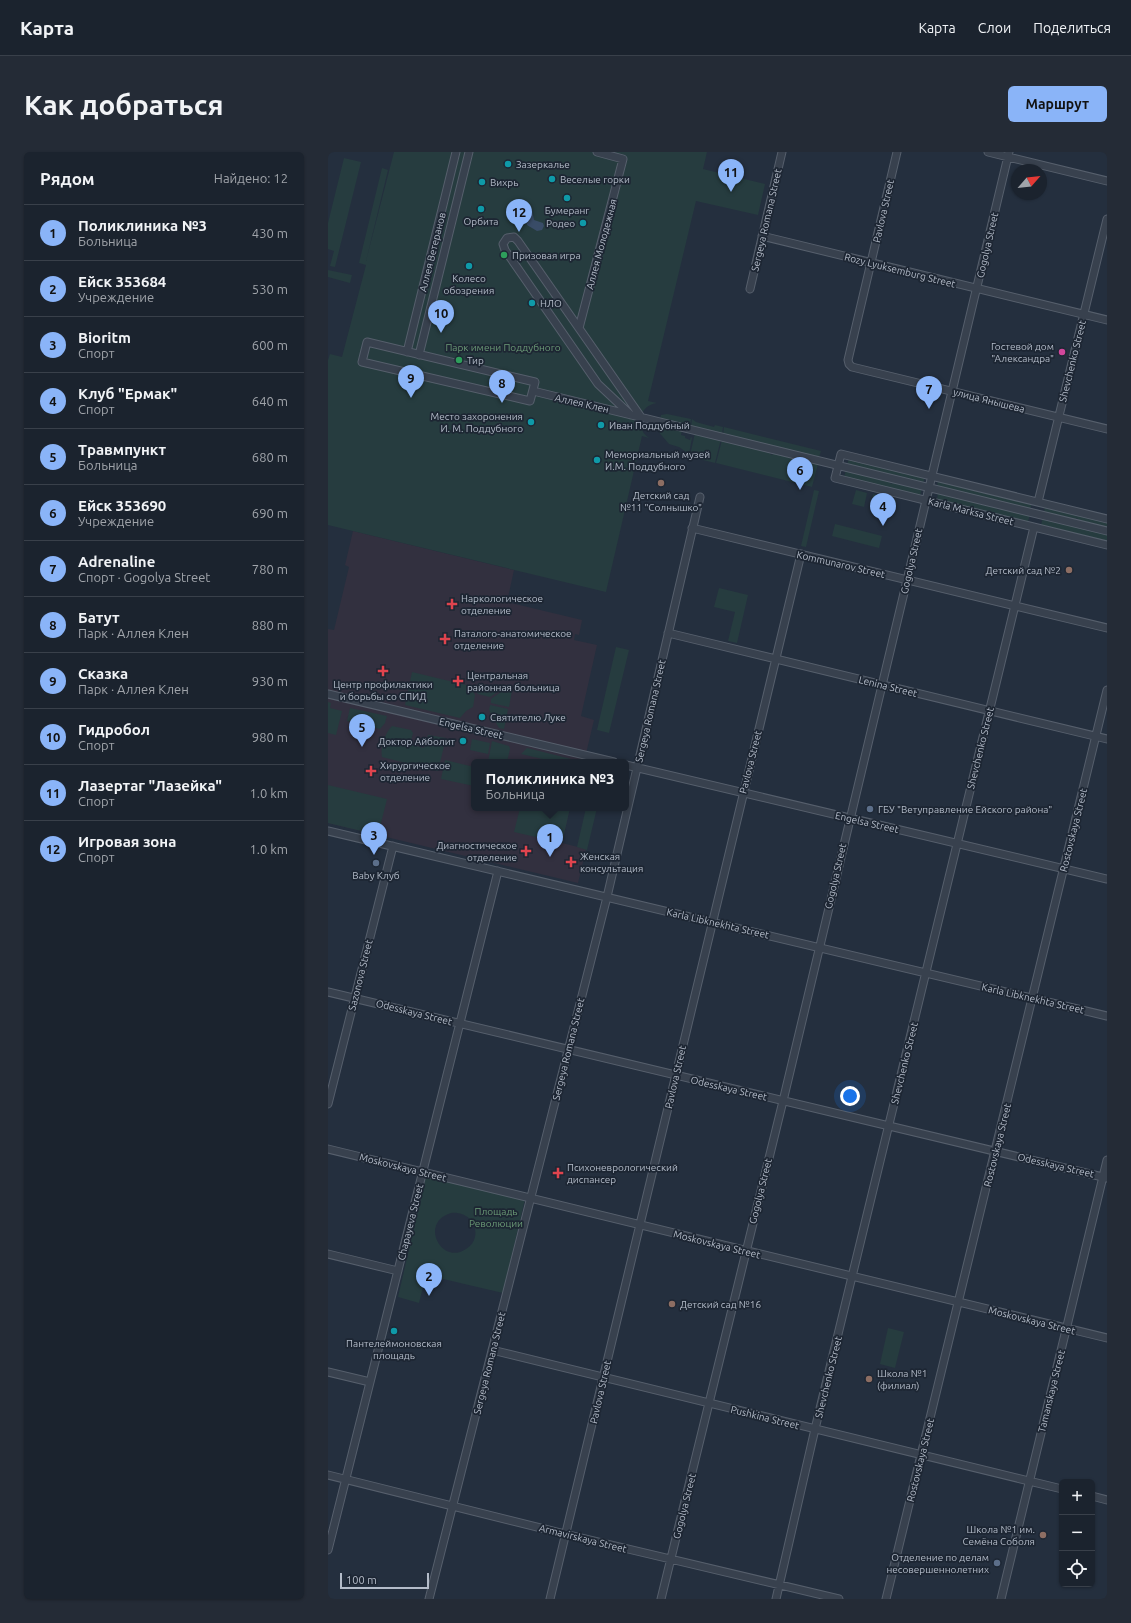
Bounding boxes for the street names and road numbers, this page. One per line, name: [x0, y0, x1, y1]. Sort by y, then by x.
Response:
street label: Sergeya Romana Street: [749, 168, 784, 272]
street label: Pavlova Street: [871, 178, 896, 244]
street label: Аллея Молодежная: [584, 198, 619, 290]
street label: Аллея Ветеранов: [417, 211, 448, 293]
street label: Gogolya Street: [975, 211, 1000, 279]
street label: Rozy Lyuksemburg Street: [843, 251, 957, 290]
street label: Shevchenko Street: [1057, 319, 1088, 403]
street label: улица Янышева: [952, 386, 1026, 415]
street label: Аллея Клен: [554, 392, 610, 415]
street label: Karla Marksa Street: [927, 496, 1015, 527]
street label: Gogolya Street: [899, 527, 924, 595]
street label: Kommunarov Street: [796, 549, 886, 580]
street label: Sergeya Romana Street: [633, 659, 668, 763]
street label: Lenina Street: [858, 674, 918, 699]
street label: Shevchenko Street: [965, 706, 996, 790]
street label: Engelsa Street: [438, 716, 504, 741]
street label: Pavlova Street: [737, 729, 764, 795]
street label: Rostovskaya Street: [1058, 787, 1089, 873]
street label: Engelsa Street: [834, 810, 900, 835]
street label: Gogolya Street: [823, 842, 848, 910]
street label: Karla Libknekhta Street: [666, 906, 770, 941]
street label: Sazonova Street: [346, 939, 375, 1012]
street label: Karla Libknekhta Street: [981, 981, 1085, 1016]
street label: Sergeya Romana Street: [550, 997, 587, 1101]
street label: Odesskaya Street: [375, 998, 453, 1027]
street label: Shevchenko Street: [889, 1021, 920, 1105]
street label: Pavlova Street: [663, 1044, 688, 1110]
street label: Odesskaya Street: [690, 1074, 768, 1103]
street label: Rostovskaya Street: [982, 1102, 1013, 1188]
street label: Moskovskaya Street: [358, 1151, 448, 1184]
street label: Odesskaya Street: [1017, 1151, 1095, 1180]
street label: Gogolya Street: [747, 1157, 774, 1225]
street label: Chapayeva Street: [396, 1183, 425, 1262]
street label: Moskovskaya Street: [672, 1228, 762, 1261]
street label: Moskovskaya Street: [987, 1304, 1077, 1337]
street label: Sergeya Romana Street: [471, 1311, 508, 1415]
street label: Shevchenko Street: [813, 1335, 844, 1419]
street label: Tamanskaya Street: [1036, 1349, 1067, 1433]
street label: Pavlova Street: [588, 1359, 613, 1425]
street label: Pushkina Street: [729, 1404, 800, 1431]
street label: Rostovskaya Street: [905, 1417, 936, 1503]
street label: Gogolya Street: [671, 1472, 698, 1540]
street label: Armavirskaya Street: [538, 1522, 628, 1555]

